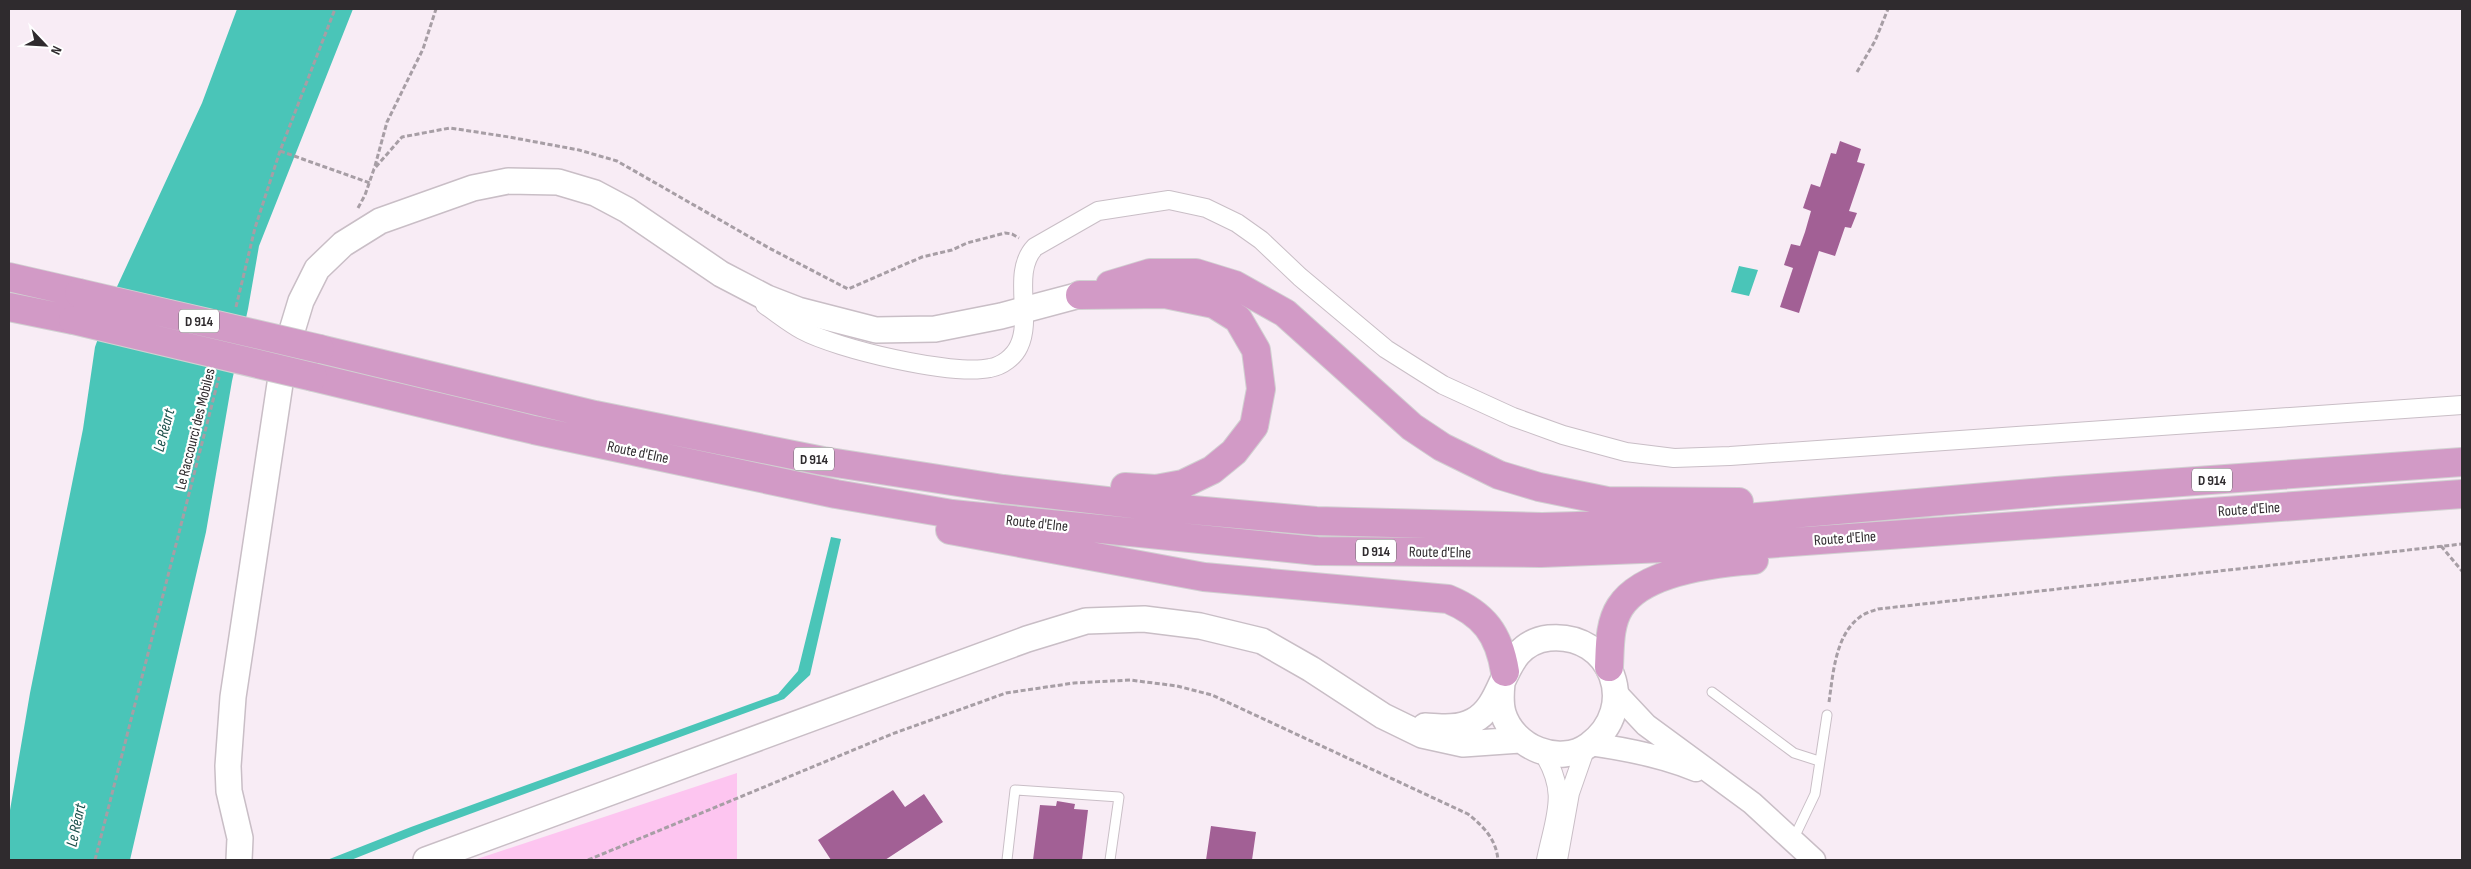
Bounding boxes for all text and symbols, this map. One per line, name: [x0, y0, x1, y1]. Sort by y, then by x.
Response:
north arrow: [20, 20, 70, 70]
text: N: [47, 43, 66, 57]
road number: D 914: [179, 310, 219, 332]
street label: Le Raccourci des Mobiles: [171, 366, 220, 492]
water label: Le Réart: [150, 406, 180, 454]
street label: Route d'Elne: [606, 437, 670, 468]
road number: D 914: [794, 448, 834, 470]
road number: D 914: [2192, 468, 2232, 492]
street label: Route d'Elne: [2217, 498, 2281, 521]
street label: Route d'Elne: [1005, 511, 1069, 536]
street label: Route d'Elne: [1813, 527, 1877, 550]
road number: D 914: [1356, 540, 1396, 562]
street label: Route d'Elne: [1409, 542, 1471, 563]
water label: Le Réart: [63, 801, 91, 849]

